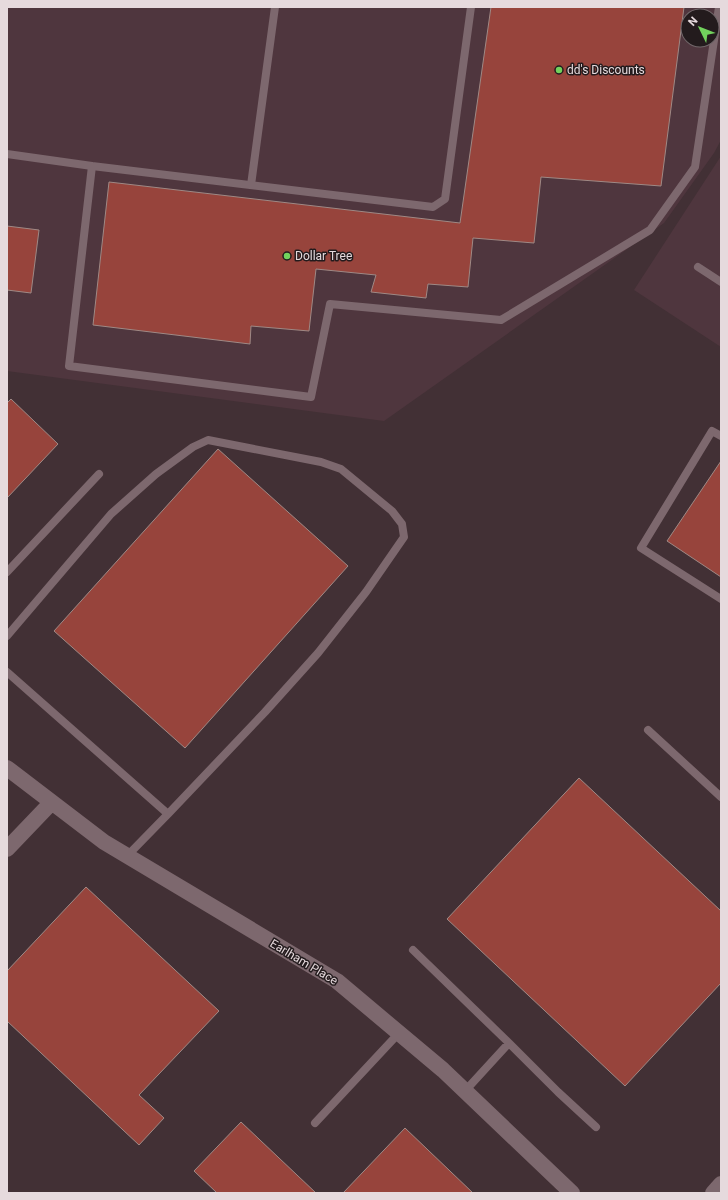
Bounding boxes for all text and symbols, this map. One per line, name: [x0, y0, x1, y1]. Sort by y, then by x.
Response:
north arrow: [680, 8, 720, 48]
text: N: [686, 14, 701, 29]
place label: dd's Discounts: [567, 63, 645, 77]
marker: dd's Discounts: [554, 65, 564, 75]
place label: Dollar Tree: [295, 249, 352, 263]
marker: Dollar Tree: [282, 251, 292, 261]
street label: Earlham Place: [268, 936, 340, 988]

